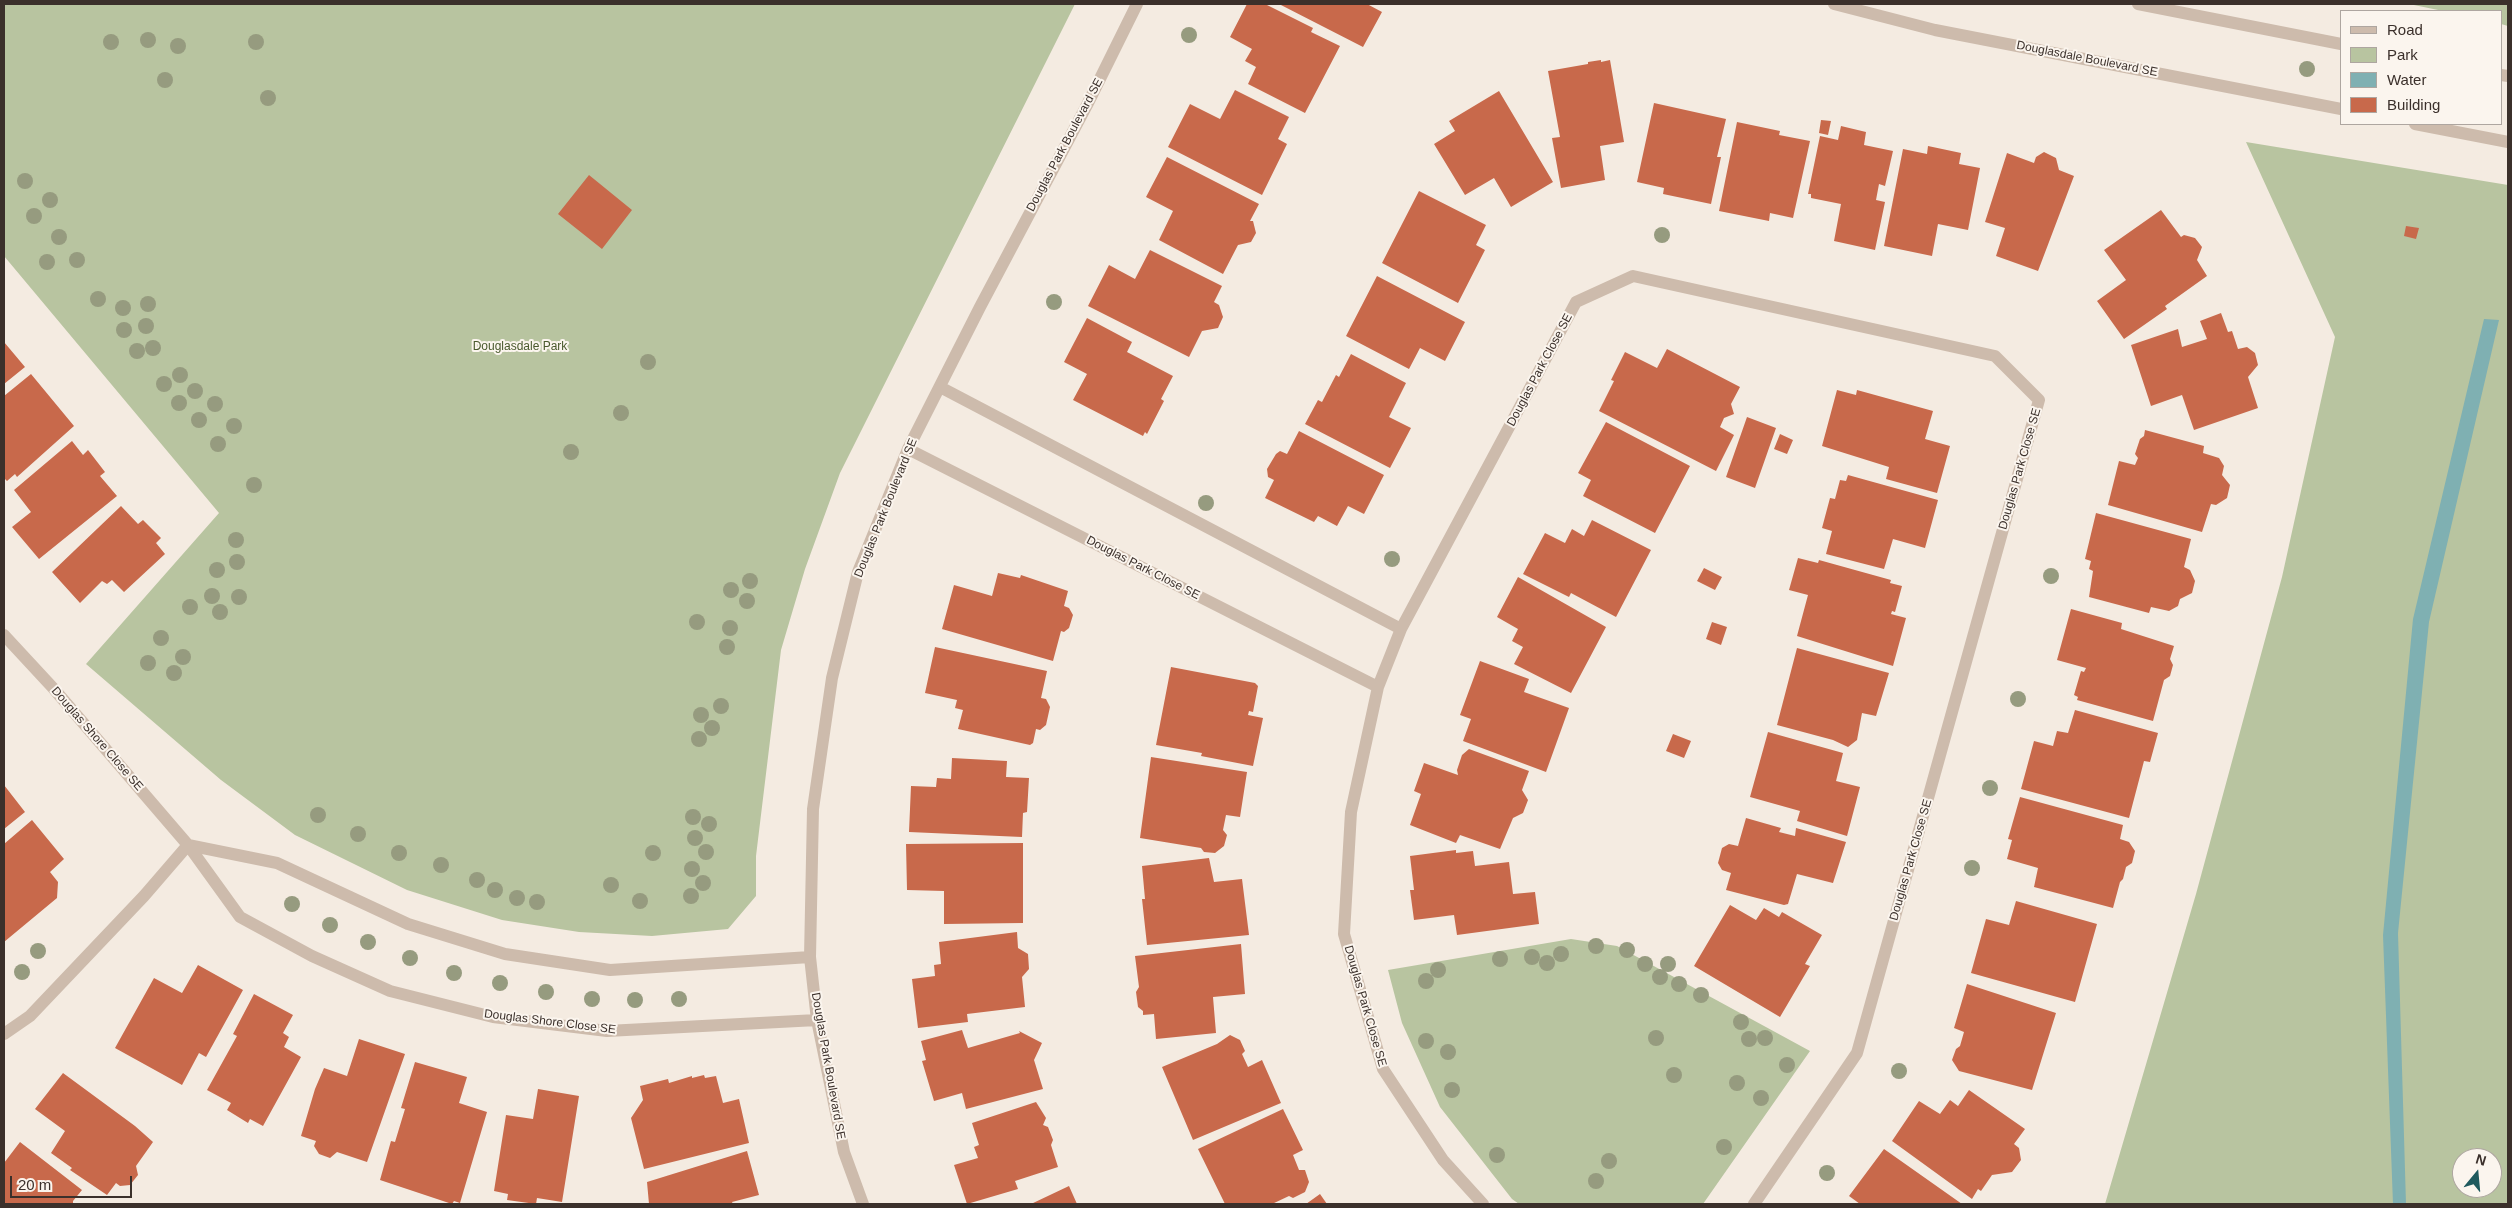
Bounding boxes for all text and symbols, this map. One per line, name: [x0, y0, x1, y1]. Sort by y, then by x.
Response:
legend: [2340, 10, 2502, 125]
text: Road: [2387, 21, 2423, 38]
street label: Douglasdale Boulevard SE: [2015, 38, 2159, 80]
text: Park: [2387, 46, 2418, 63]
text: Water: [2387, 71, 2426, 88]
street label: Douglas Park Boulevard SE: [1024, 76, 1106, 214]
text: Building: [2387, 96, 2440, 113]
street label: Douglas Park Close SE: [1504, 311, 1576, 429]
park label: Douglasdale Park: [473, 340, 567, 354]
street label: Douglas Park Close SE: [1996, 407, 2044, 531]
street label: Douglas Park Boulevard SE: [851, 436, 921, 580]
street label: Douglas Park Close SE: [1084, 533, 1202, 603]
street label: Douglas Shore Close SE: [48, 684, 146, 794]
street label: Douglas Park Close SE: [1887, 798, 1935, 922]
street label: Douglas Park Close SE: [1341, 944, 1389, 1068]
street label: Douglas Park Boulevard SE: [808, 992, 848, 1140]
street label: Douglas Shore Close SE: [483, 1007, 617, 1037]
north arrow: [2452, 1148, 2502, 1198]
text: N: [2474, 1150, 2488, 1169]
scale bar: [12, 1166, 135, 1198]
text: 20 m: [18, 1176, 51, 1193]

